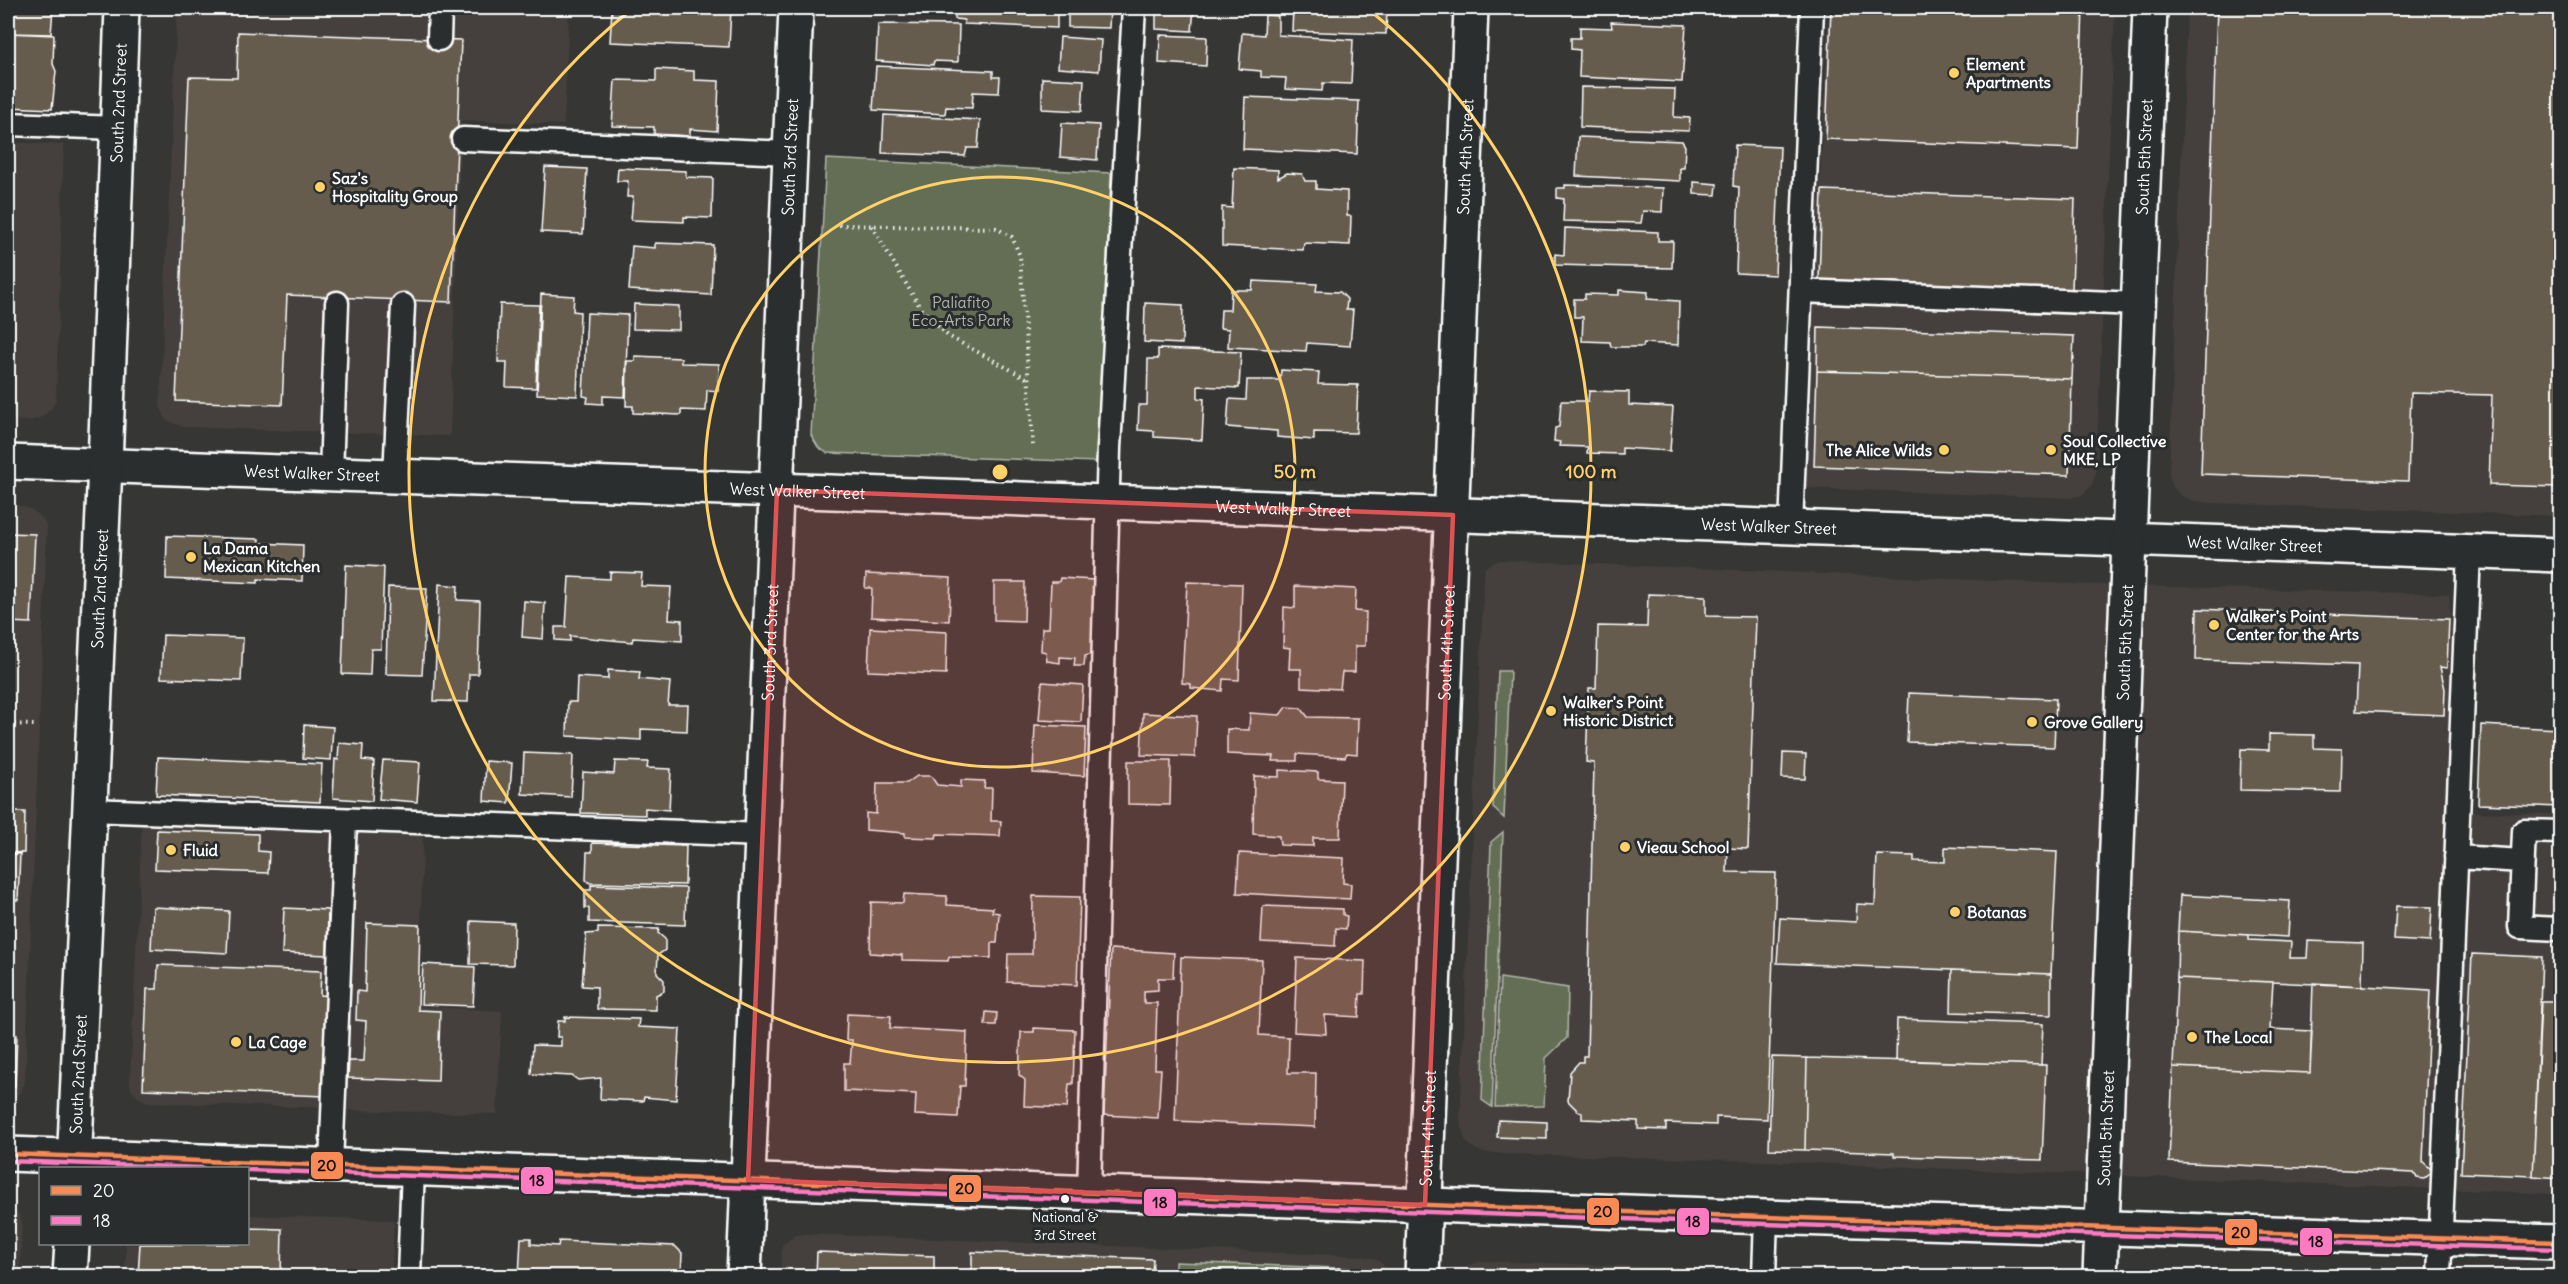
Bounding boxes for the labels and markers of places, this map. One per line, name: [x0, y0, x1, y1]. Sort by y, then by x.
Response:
place label: Element Apartments: [1966, 54, 2051, 93]
marker: Element Apartments: [1947, 66, 1961, 80]
place label: Saz's Hospitality Group: [332, 168, 458, 207]
marker: Saz's Hospitality Group: [313, 180, 327, 194]
place label: Soul Collective MKE, LP: [2063, 431, 2167, 469]
place label: The Alice Wilds: [1826, 440, 1932, 460]
marker: The Alice Wilds: [1937, 443, 1951, 457]
marker: Soul Collective MKE, LP: [2044, 443, 2058, 457]
centre of rings: [990, 462, 1010, 482]
place label: La Dama Mexican Kitchen: [203, 538, 320, 576]
marker: La Dama Mexican Kitchen: [184, 550, 198, 564]
place label: Walker's Point Center for the Arts: [2226, 606, 2359, 644]
marker: Walker's Point Center for the Arts: [2207, 618, 2221, 632]
place label: Walker's Point Historic District: [1563, 692, 1674, 730]
marker: Walker's Point Historic District: [1544, 704, 1558, 718]
place label: Grove Gallery: [2044, 712, 2143, 733]
marker: Grove Gallery: [2025, 715, 2039, 729]
place label: Vieau School: [1637, 837, 1729, 857]
place label: Fluid: [183, 840, 219, 860]
marker: Vieau School: [1618, 840, 1632, 854]
marker: Fluid: [164, 843, 178, 857]
place label: Botanas: [1967, 902, 2027, 922]
marker: Botanas: [1948, 905, 1962, 919]
place label: The Local: [2204, 1027, 2272, 1047]
marker: The Local: [2185, 1030, 2199, 1044]
place label: La Cage: [248, 1032, 307, 1053]
marker: La Cage: [229, 1035, 243, 1049]
marker: National & 3rd Street: [1059, 1193, 1071, 1205]
place label: National & 3rd Street: [1032, 1208, 1099, 1244]

